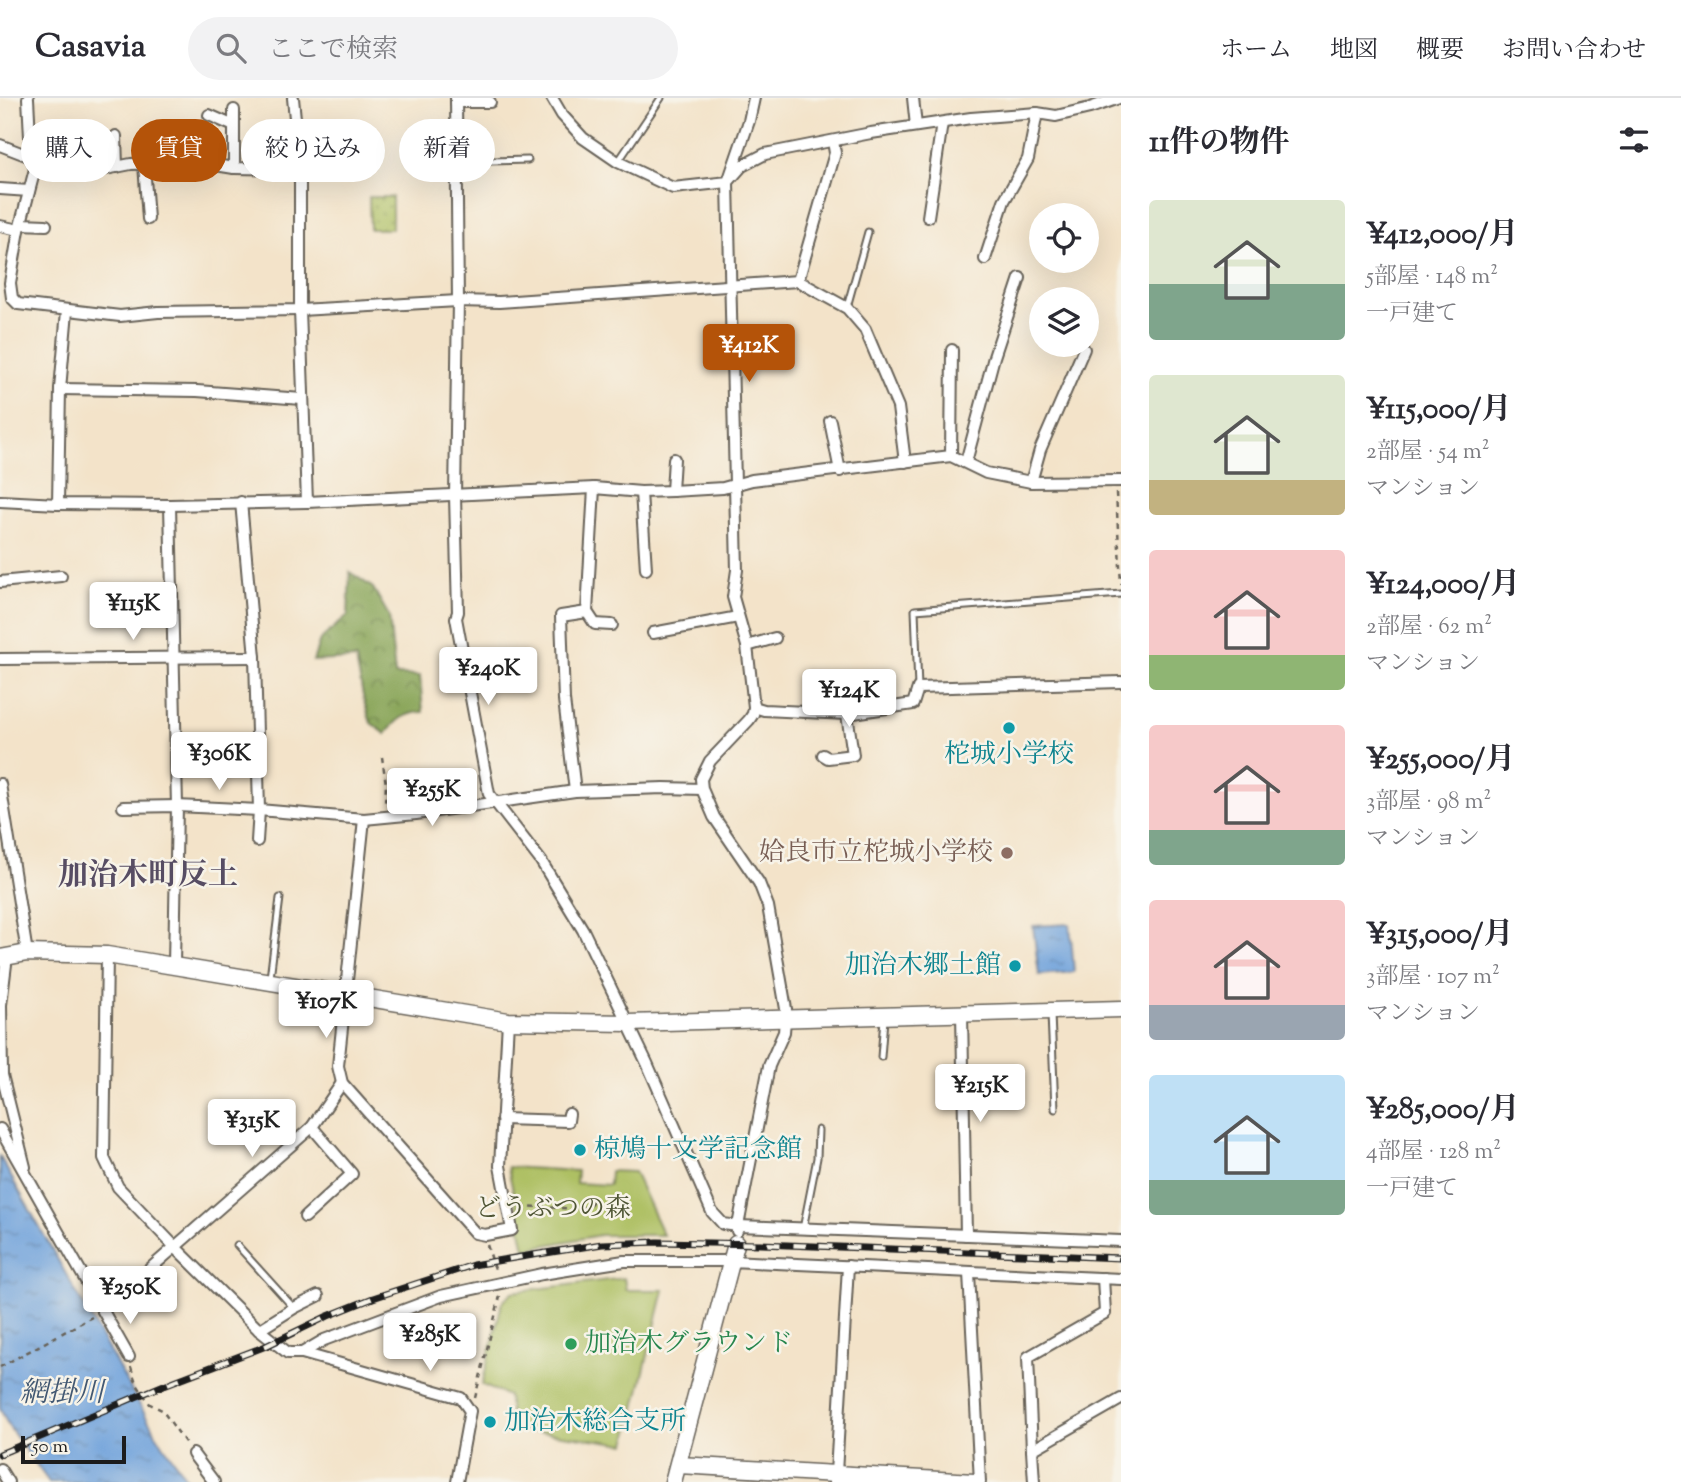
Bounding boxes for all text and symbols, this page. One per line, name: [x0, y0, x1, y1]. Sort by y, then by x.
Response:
search box: [188, 17, 678, 80]
text: Casavia: [35, 24, 146, 72]
icon: search: [212, 29, 250, 67]
text: ここで検索: [268, 32, 398, 69]
text: ホーム: [1220, 34, 1292, 68]
text: 地図: [1330, 34, 1378, 68]
text: 概要: [1416, 34, 1464, 68]
text: お問い合わせ: [1502, 34, 1646, 68]
chip: 購入: [21, 119, 117, 182]
chip: 賃貸: [131, 119, 227, 182]
chip: 絞り込み: [241, 119, 385, 182]
chip: 新着: [399, 119, 495, 182]
icon: filters: [1615, 121, 1653, 159]
text: 11件の物件: [1149, 122, 1289, 165]
map controls: [1029, 203, 1099, 357]
button: locate: [1029, 203, 1099, 273]
text: ¥412,000/月: [1366, 214, 1518, 257]
icon: home: [1205, 228, 1289, 312]
text: 5部屋 · 148 m²: [1366, 261, 1498, 294]
button: layers: [1029, 287, 1099, 357]
text: 一戸建て: [1366, 298, 1458, 331]
pin: ¥412K: [700, 324, 798, 384]
text: ¥412K: [719, 330, 779, 363]
text: ¥115,000/月: [1366, 389, 1511, 432]
icon: home: [1205, 403, 1289, 487]
text: 2部屋 · 54 m²: [1366, 436, 1490, 469]
text: マンション: [1366, 473, 1480, 506]
text: ¥124,000/月: [1366, 564, 1520, 607]
icon: home: [1205, 578, 1289, 662]
pin: ¥115K: [84, 582, 182, 642]
text: ¥115K: [106, 588, 160, 621]
text: 2部屋 · 62 m²: [1366, 611, 1492, 644]
pin: ¥240K: [439, 648, 537, 707]
text: マンション: [1366, 648, 1480, 681]
text: ¥240K: [455, 653, 521, 686]
pin: ¥124K: [800, 670, 898, 729]
text: ¥124K: [818, 675, 880, 708]
marker: 柁城小学校: [1001, 720, 1017, 736]
pin: ¥306K: [170, 732, 268, 792]
place label: 柁城小学校: [944, 737, 1074, 774]
text: ¥306K: [187, 738, 251, 771]
text: ¥255,000/月: [1366, 739, 1515, 782]
icon: home: [1205, 753, 1289, 837]
pin: ¥255K: [383, 768, 481, 828]
text: ¥255K: [403, 774, 461, 807]
text: 3部屋 · 98 m²: [1366, 786, 1491, 819]
text: マンション: [1366, 823, 1480, 856]
place label: 姶良市立柁城小学校: [759, 835, 993, 872]
marker: 姶良市立柁城小学校: [999, 845, 1015, 861]
district label: 加治木町反土: [58, 855, 238, 898]
text: ¥315,000/月: [1366, 914, 1513, 957]
icon: home: [1205, 928, 1289, 1012]
place label: 加治木郷土館: [845, 948, 1001, 985]
marker: 加治木郷土館: [1007, 958, 1023, 974]
text: 3部屋 · 107 m²: [1366, 961, 1500, 994]
pin: ¥107K: [277, 981, 375, 1040]
text: ¥107K: [295, 986, 357, 1019]
text: マンション: [1366, 998, 1480, 1031]
pin: ¥215K: [931, 1065, 1029, 1124]
text: ¥215K: [951, 1070, 1009, 1103]
text: ¥285,000/月: [1366, 1089, 1520, 1132]
pin: ¥315K: [203, 1100, 301, 1159]
icon: home: [1205, 1103, 1289, 1187]
text: ¥315K: [224, 1105, 280, 1138]
place label: 椋鳩十文学記念館: [594, 1132, 802, 1169]
text: 4部屋 · 128 m²: [1366, 1136, 1501, 1169]
marker: 椋鳩十文学記念館: [572, 1142, 588, 1158]
text: 一戸建て: [1366, 1173, 1458, 1206]
park label: どうぶつの森: [475, 1191, 631, 1228]
pin: ¥250K: [81, 1266, 179, 1326]
text: ¥250K: [99, 1272, 161, 1305]
pin: ¥285K: [381, 1314, 479, 1373]
text: ¥285K: [399, 1319, 461, 1352]
place label: 加治木グラウンド: [585, 1326, 793, 1363]
marker: 加治木グラウンド: [563, 1336, 579, 1352]
water label: 網掛川: [20, 1374, 107, 1414]
place label: 加治木総合支所: [504, 1404, 686, 1441]
marker: 加治木総合支所: [482, 1414, 498, 1430]
scale bar: [21, 1433, 126, 1465]
text: 50 m: [32, 1434, 68, 1461]

